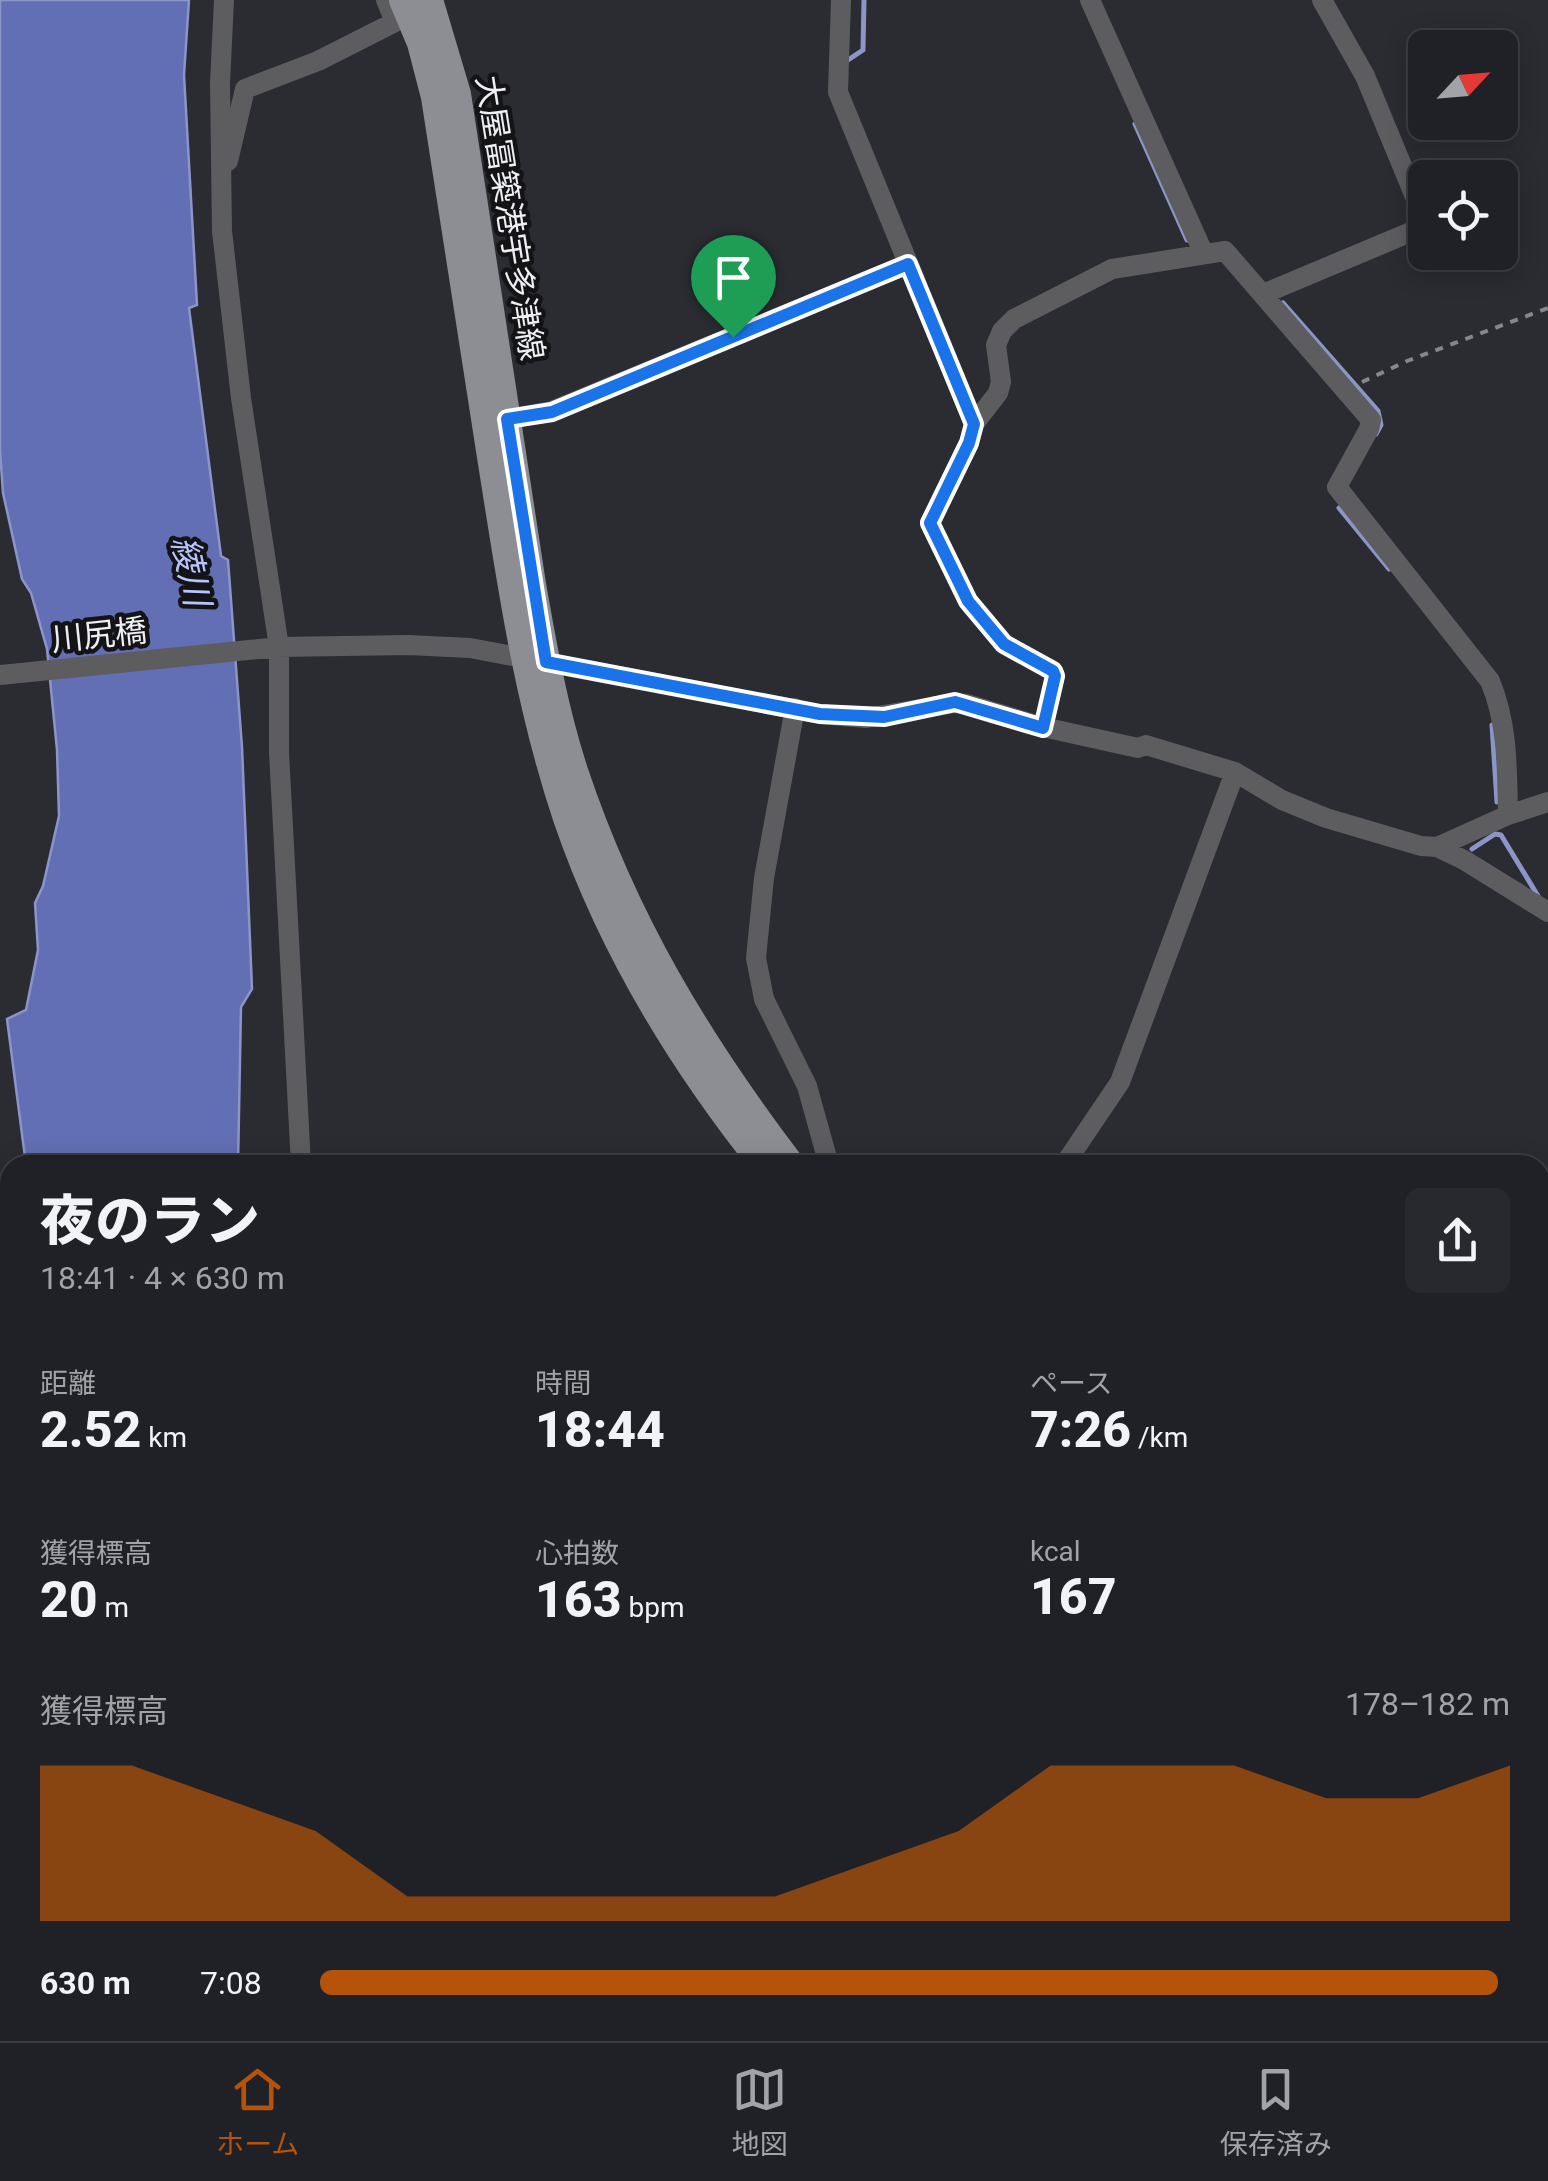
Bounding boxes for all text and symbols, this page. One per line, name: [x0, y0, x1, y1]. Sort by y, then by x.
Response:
north arrow: [1408, 30, 1518, 140]
map controls: [1408, 30, 1518, 270]
street label: 大屋冨築港宇多津線: [469, 73, 551, 363]
button: locate: [1408, 160, 1518, 270]
pin: [691, 235, 776, 338]
icon: arrive: [706, 250, 761, 305]
water label: 綾川: [163, 533, 219, 614]
street label: 川尻橋: [49, 611, 149, 659]
button: share: [1405, 1188, 1510, 1293]
text: 夜のラン: [40, 1189, 260, 1253]
text: 18:41 · 4 × 630 m: [40, 1259, 285, 1297]
text: 距離: [40, 1367, 96, 1400]
text: 時間: [535, 1367, 591, 1400]
text: ペース: [1030, 1367, 1113, 1400]
text: 2.52: [40, 1401, 141, 1459]
text: 18:44: [535, 1401, 665, 1459]
text: 7:26: [1030, 1401, 1131, 1459]
text: km: [141, 1421, 187, 1454]
text: /km: [1131, 1421, 1188, 1454]
text: kcal: [1030, 1535, 1081, 1568]
text: 獲得標高: [40, 1537, 152, 1570]
text: 心拍数: [535, 1537, 619, 1570]
text: 167: [1030, 1568, 1117, 1626]
text: 20: [40, 1571, 98, 1629]
text: 163: [535, 1571, 622, 1629]
text: m: [98, 1591, 129, 1624]
text: bpm: [622, 1591, 684, 1624]
text: 178–182 m: [1345, 1685, 1510, 1723]
text: 獲得標高: [40, 1692, 168, 1730]
text: 630 m: [40, 1964, 131, 2002]
text: 7:08: [200, 1964, 262, 2002]
tab: ホーム: [216, 2062, 299, 2162]
tab: 地図: [732, 2062, 788, 2162]
tab: 保存済み: [1220, 2062, 1332, 2162]

